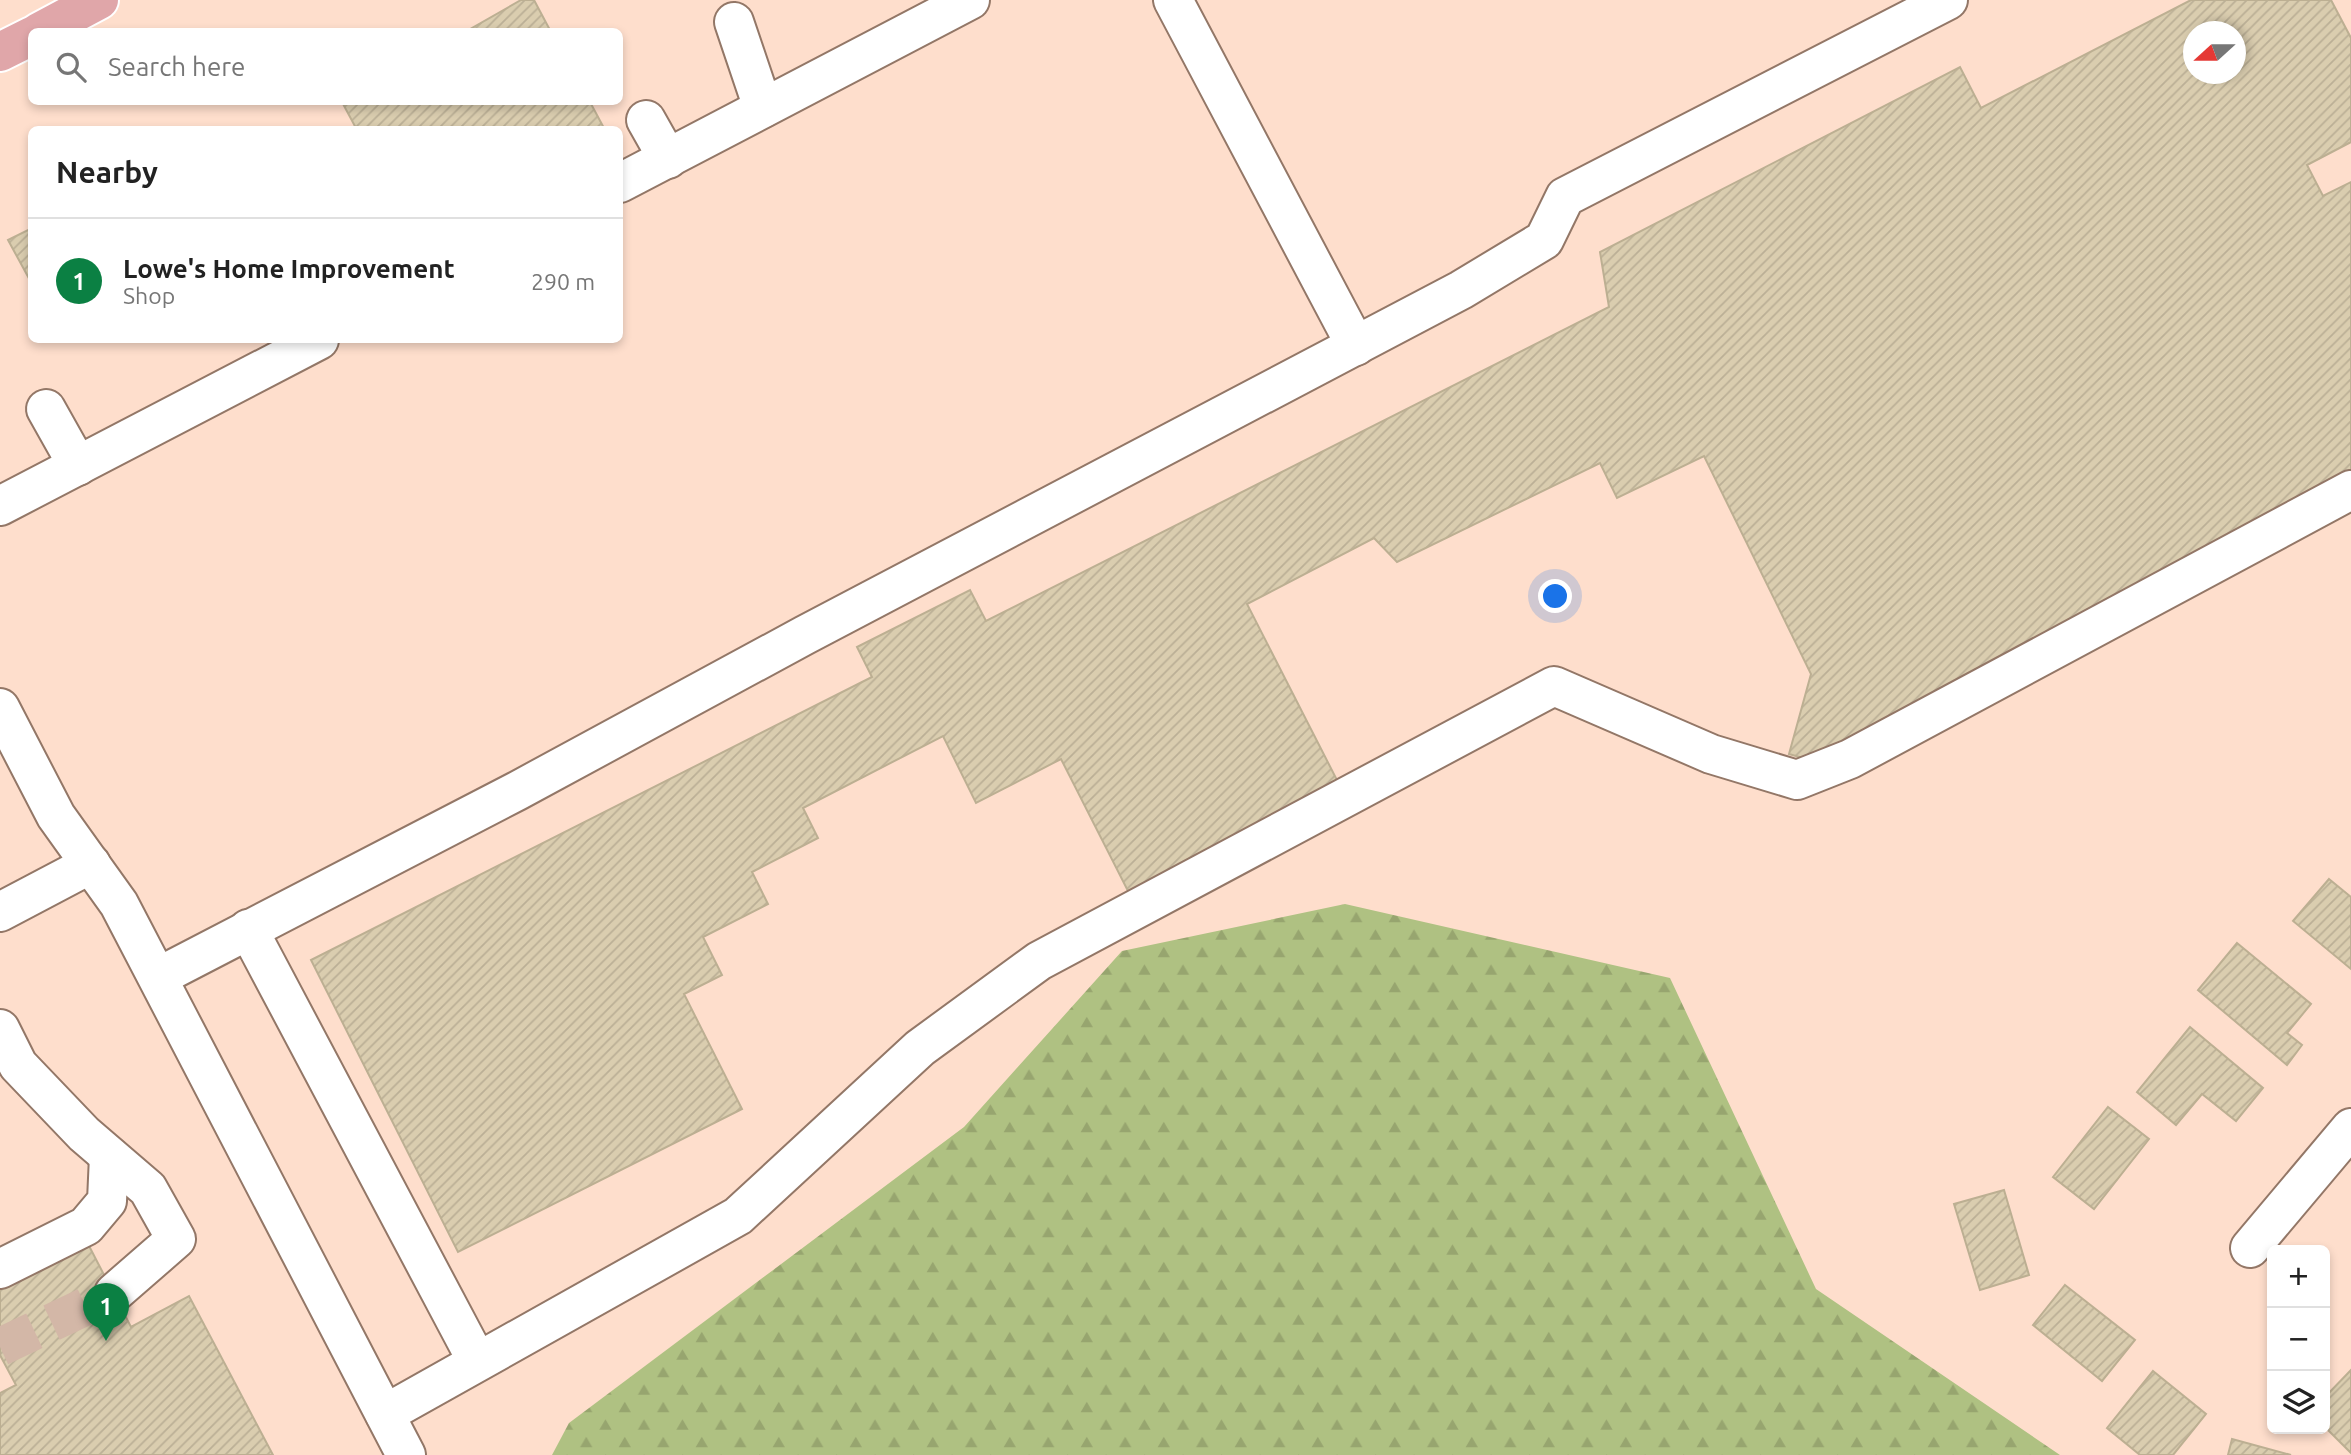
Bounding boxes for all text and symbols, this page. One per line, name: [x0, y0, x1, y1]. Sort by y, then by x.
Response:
north arrow: [2183, 21, 2246, 84]
search box: [28, 28, 623, 105]
icon: search: [52, 48, 90, 86]
text: Search here: [108, 52, 245, 81]
text: Nearby: [56, 155, 158, 189]
text: Lowe's Home Improvement: [123, 254, 455, 283]
text: 1: [73, 269, 85, 294]
text: 290 m: [531, 269, 595, 294]
text: Shop: [123, 283, 175, 308]
your location: [1538, 579, 1572, 613]
map controls: [2267, 1245, 2330, 1434]
button: +: [2267, 1245, 2330, 1308]
pin: 1: [83, 1283, 129, 1341]
button: −: [2267, 1308, 2330, 1371]
button: layers: [2267, 1371, 2330, 1434]

